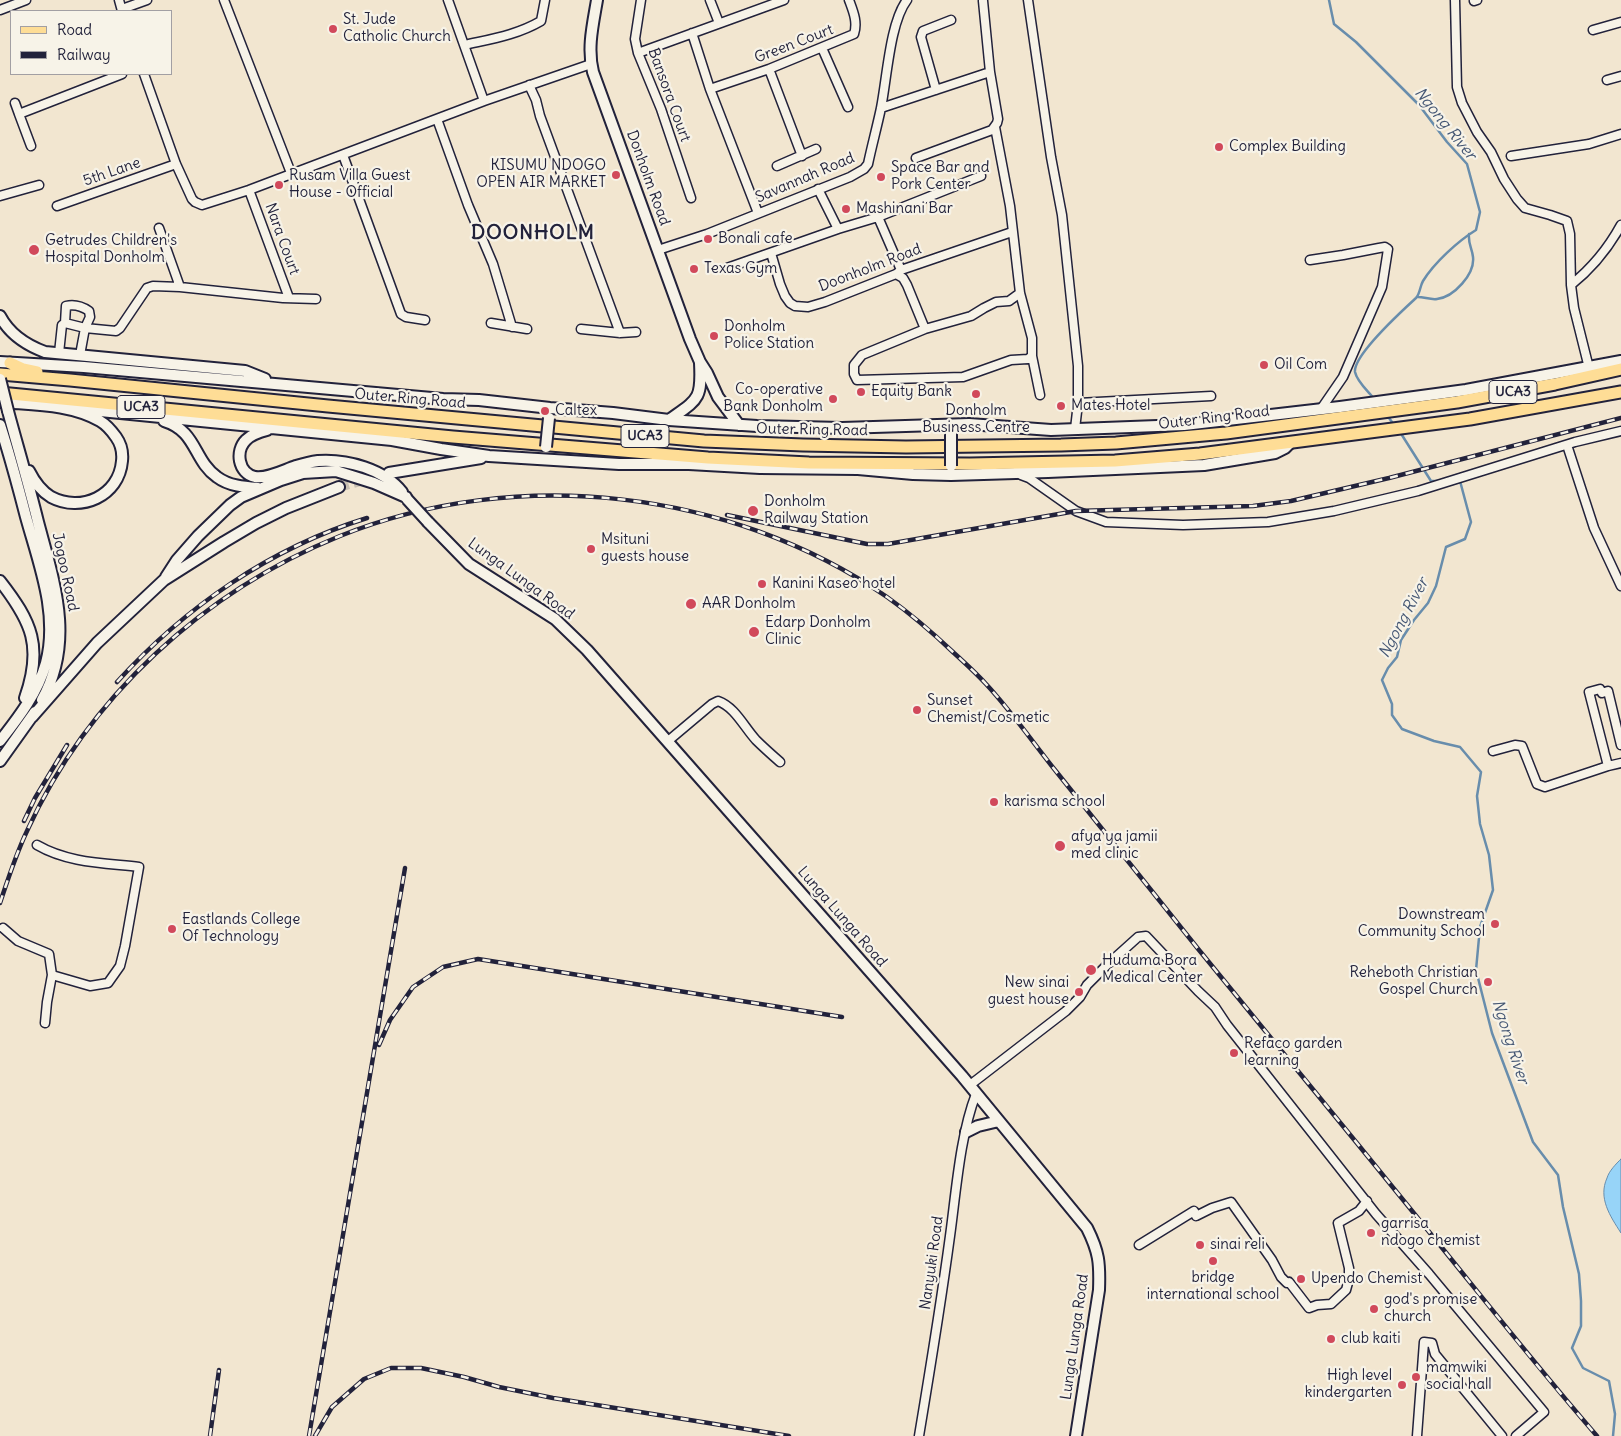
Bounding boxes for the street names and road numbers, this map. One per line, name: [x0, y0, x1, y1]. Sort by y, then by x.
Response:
street label: Green Court: [752, 21, 836, 67]
street label: Bansora Court: [644, 46, 694, 144]
street label: Donholm Road: [622, 128, 674, 228]
street label: Savannah Road: [753, 149, 857, 207]
street label: 5th Lane: [81, 154, 143, 190]
street label: Nara Court: [261, 201, 303, 277]
street label: Doonholm Road: [816, 240, 924, 296]
road number: UCA3: [1489, 381, 1537, 404]
street label: Outer Ring Road: [354, 385, 466, 413]
road number: UCA3: [117, 396, 165, 418]
street label: Outer Ring Road: [1157, 402, 1271, 434]
street label: Outer Ring Road: [756, 420, 868, 440]
road number: UCA3: [621, 424, 669, 448]
street label: Jogoo Road: [48, 531, 82, 613]
street label: Lunga Lunga Road: [464, 534, 578, 624]
street label: Lunga Lunga Road: [794, 863, 890, 971]
street label: Nanyuki Road: [917, 1215, 947, 1311]
street label: Lunga Lunga Road: [1057, 1273, 1093, 1401]

